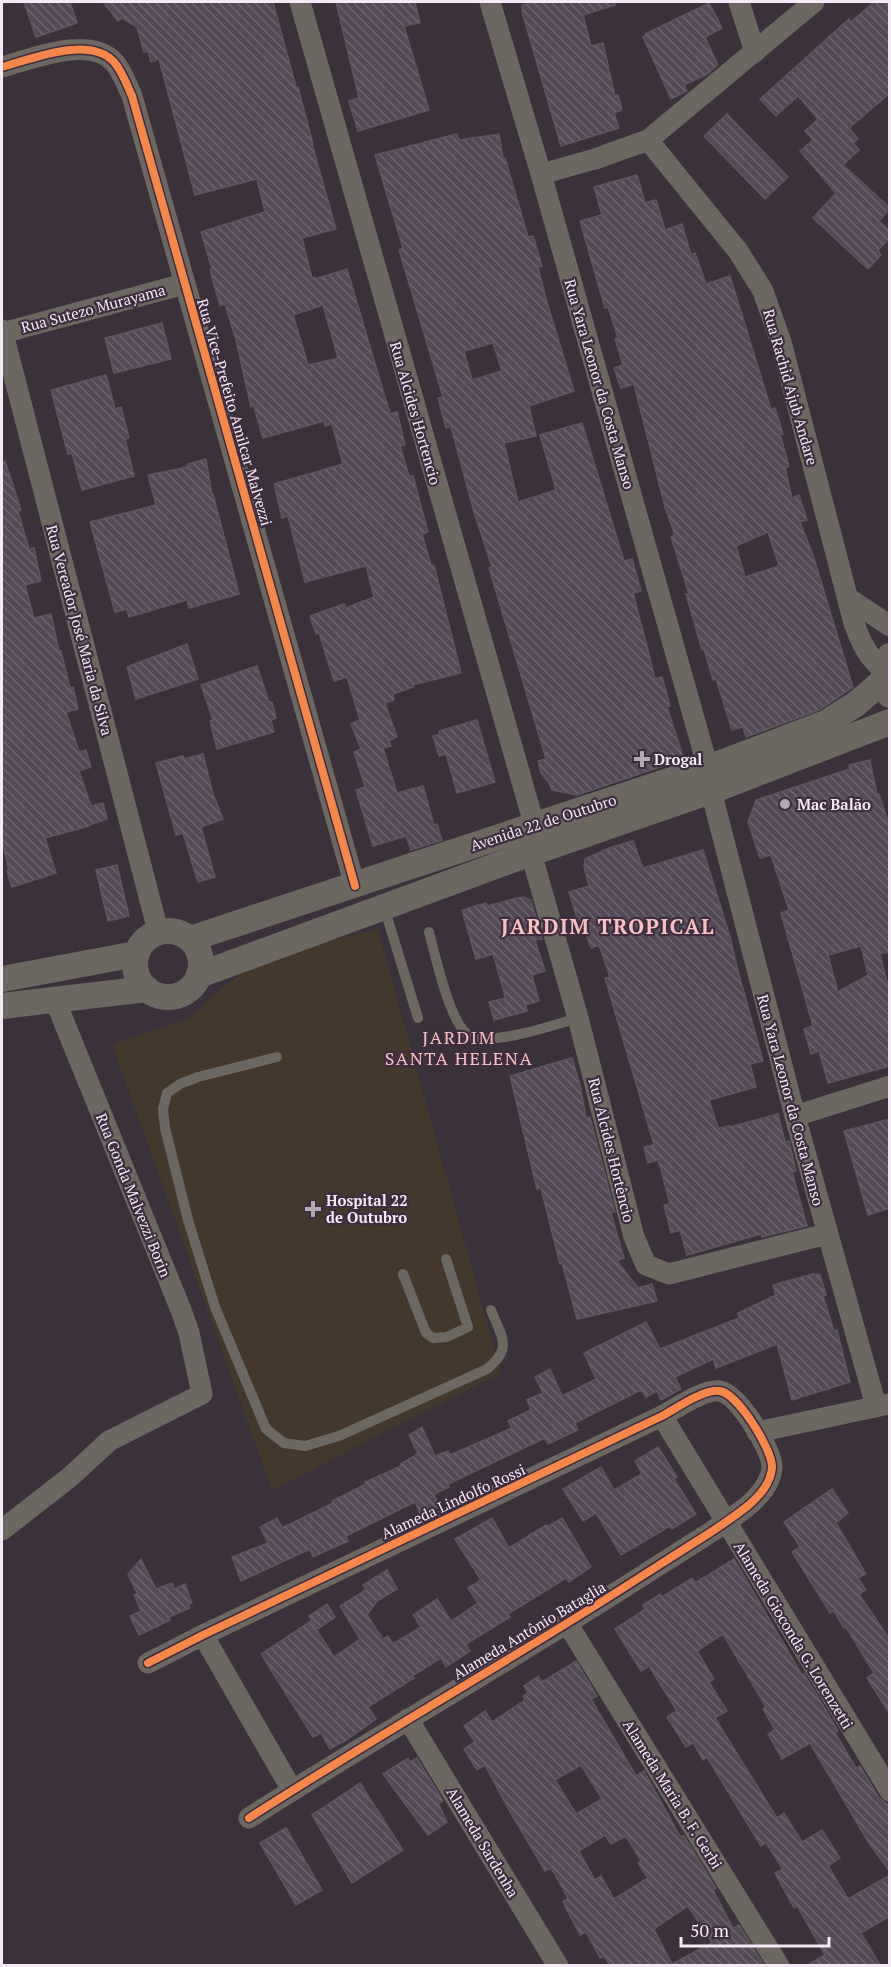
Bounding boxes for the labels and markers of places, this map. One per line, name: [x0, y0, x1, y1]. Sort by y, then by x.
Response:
place label: Drogal: [654, 749, 702, 769]
marker: Drogal: [635, 752, 649, 766]
place label: Mac Balão: [797, 794, 871, 814]
marker: Mac Balão: [778, 797, 792, 811]
place label: Hospital 22 de Outubro: [326, 1190, 408, 1227]
marker: Hospital 22 de Outubro: [304, 1200, 322, 1218]

